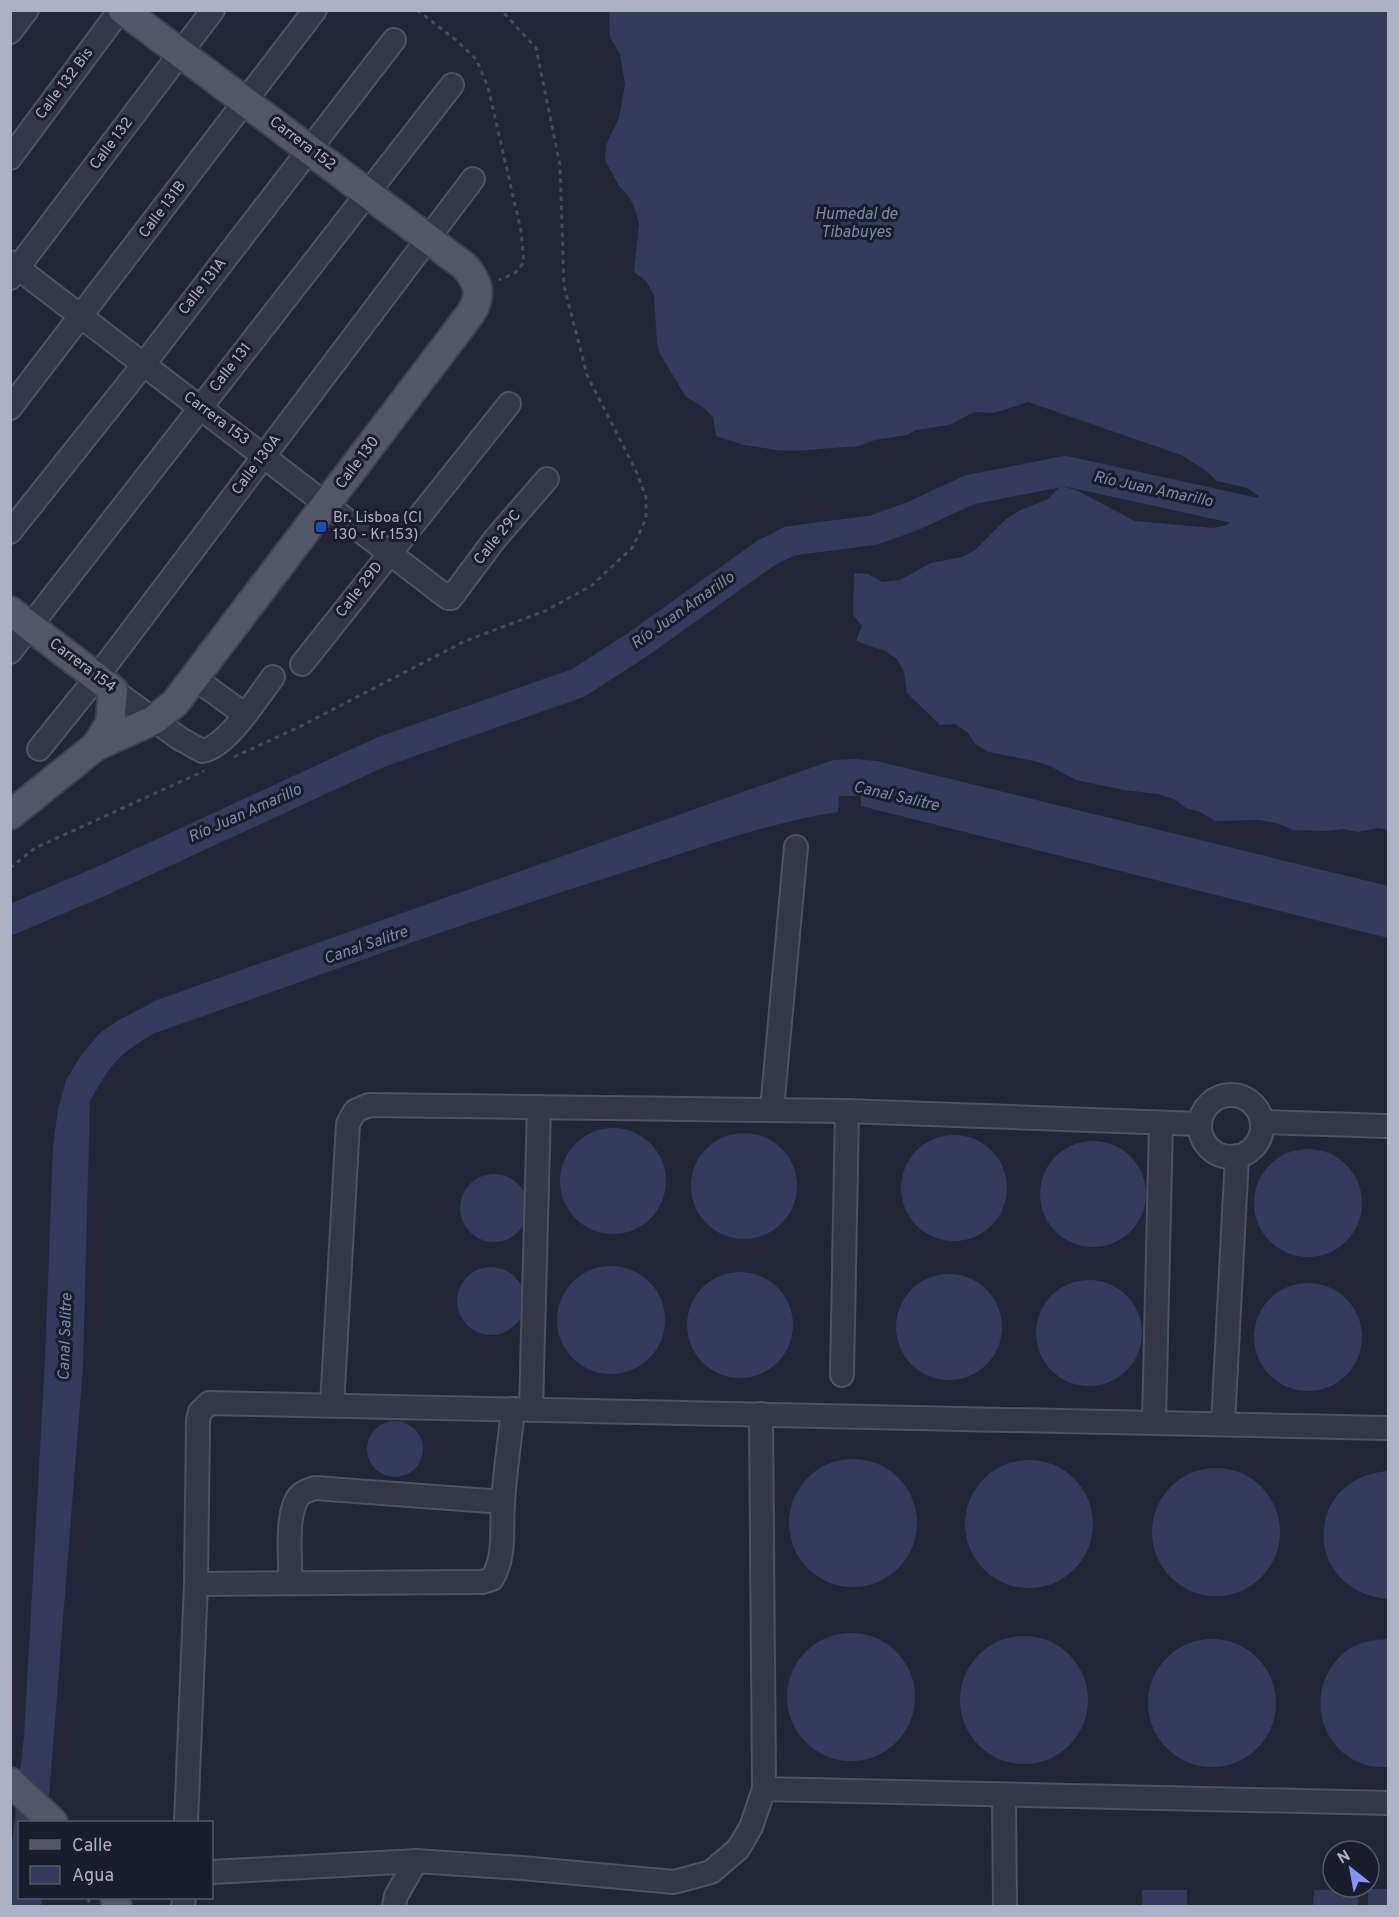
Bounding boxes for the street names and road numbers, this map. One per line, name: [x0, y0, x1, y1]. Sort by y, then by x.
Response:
street label: Calle 132 Bis: [32, 44, 98, 124]
street label: Carrera 152: [265, 113, 339, 175]
street label: Calle 132: [86, 114, 138, 174]
street label: Calle 131B: [135, 178, 191, 242]
street label: Calle 131A: [175, 255, 231, 319]
street label: Calle 131: [206, 340, 256, 396]
street label: Carrera 153: [179, 388, 253, 450]
street label: Calle 130A: [228, 431, 286, 499]
street label: Calle 130: [332, 433, 384, 493]
street label: Calle 29C: [470, 507, 526, 569]
street label: Calle 29D: [332, 558, 388, 622]
street label: Carrera 154: [45, 635, 119, 697]

